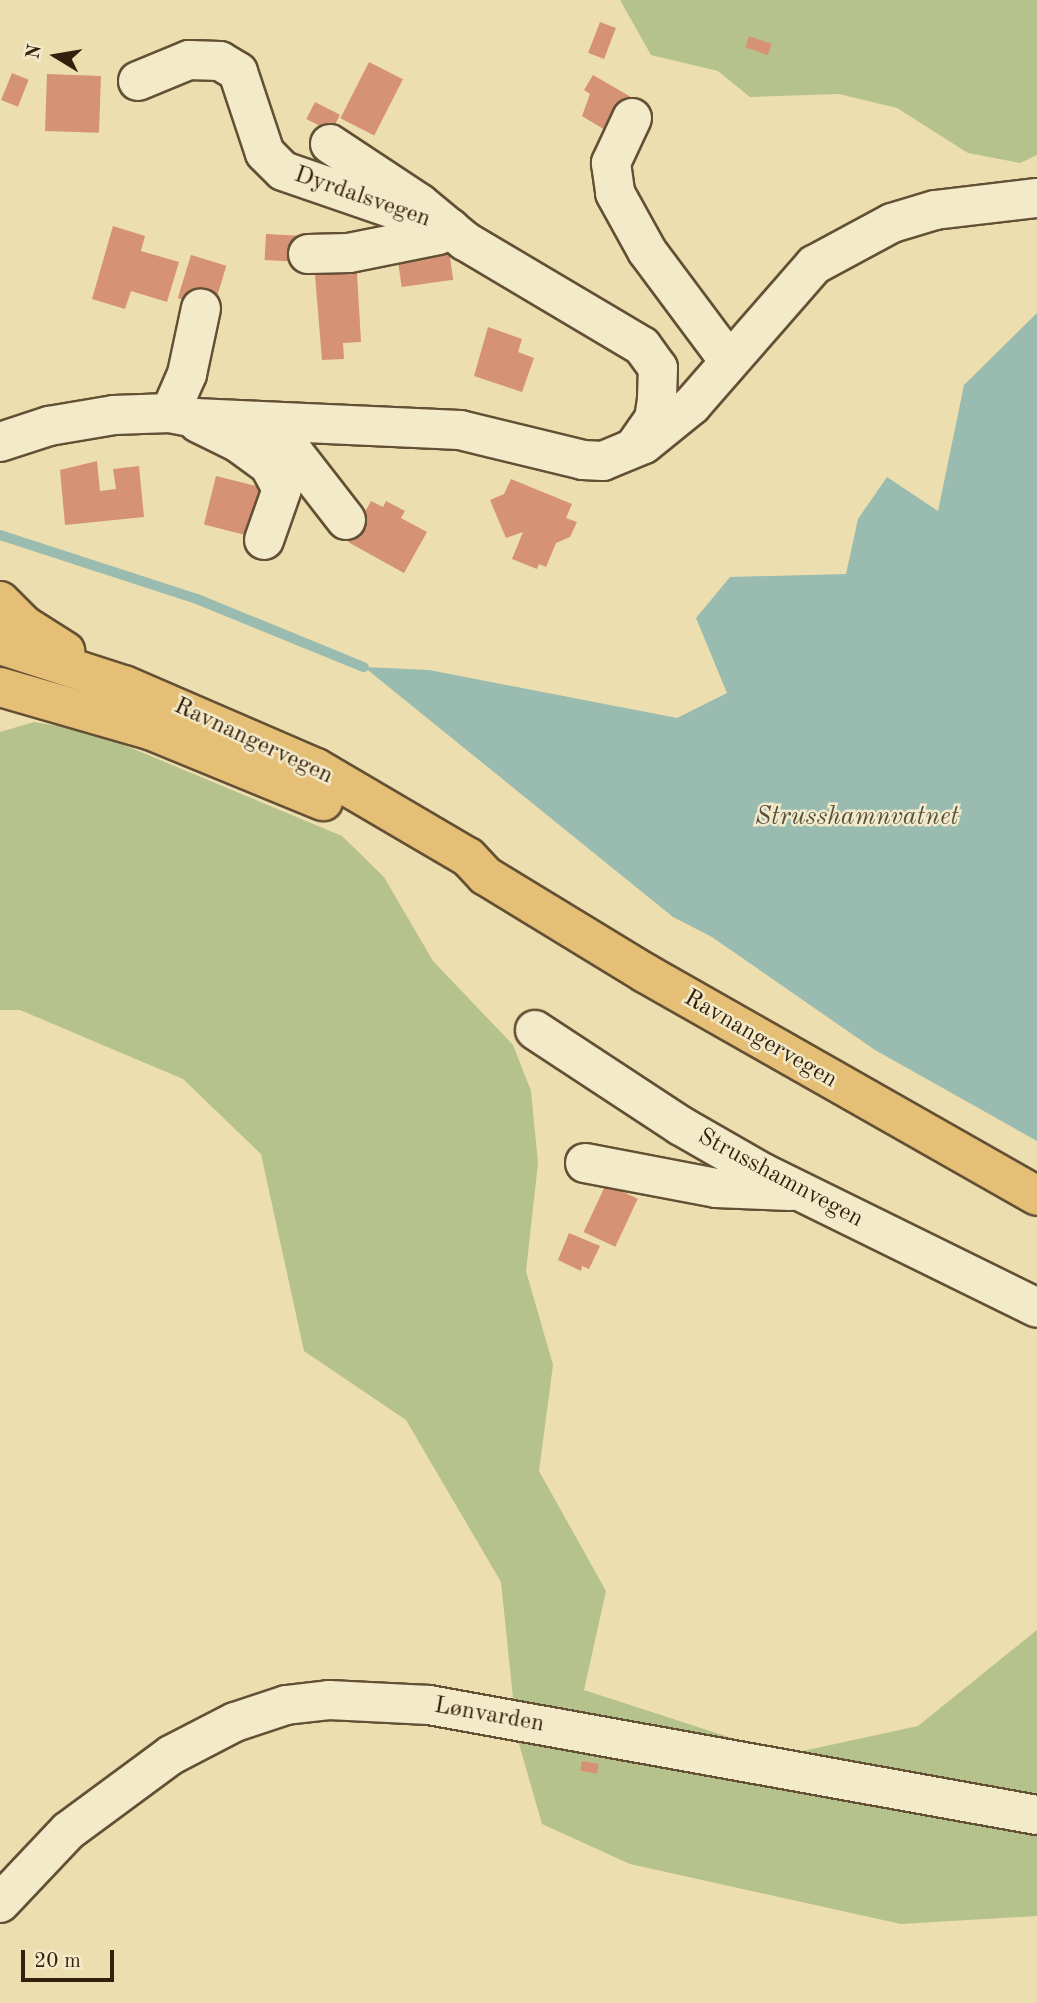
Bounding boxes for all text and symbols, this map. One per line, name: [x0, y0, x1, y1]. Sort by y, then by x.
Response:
north arrow: [21, 21, 91, 91]
text: N: [24, 43, 46, 61]
street label: Dyrdalsvegen: [290, 161, 434, 235]
street label: Ravnangervegen: [169, 693, 337, 791]
water label: Strusshamnvatnet: [755, 802, 959, 834]
street label: Ravnangervegen: [678, 984, 842, 1096]
street label: Strusshamnvegen: [692, 1123, 868, 1235]
street label: Lønvarden: [432, 1692, 546, 1740]
scale bar: [24, 1937, 117, 1981]
text: 20 m: [34, 1951, 81, 1972]

